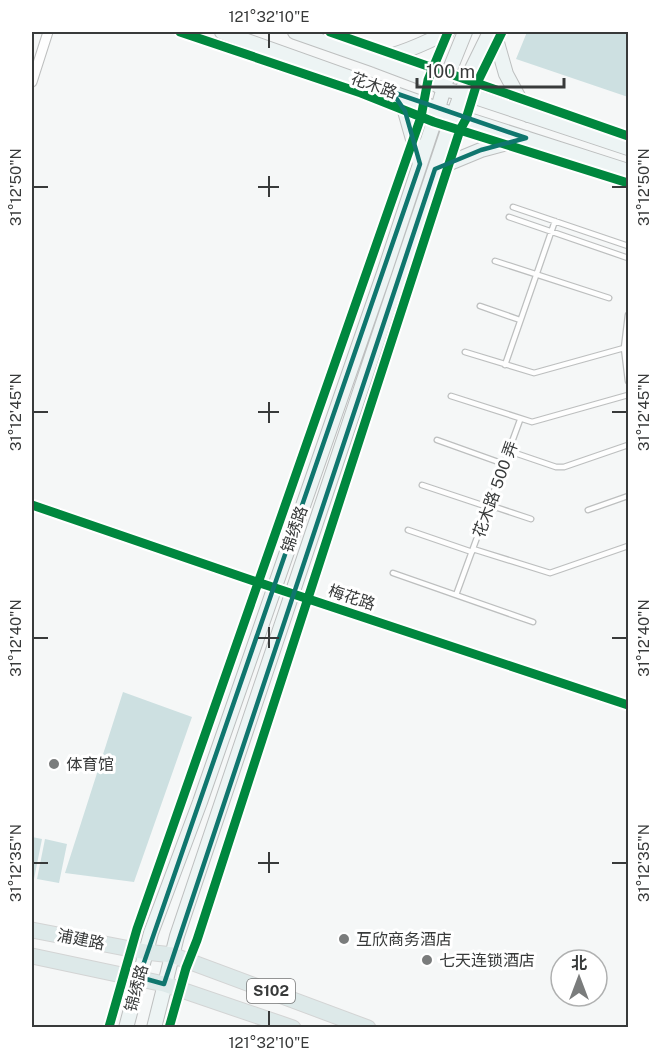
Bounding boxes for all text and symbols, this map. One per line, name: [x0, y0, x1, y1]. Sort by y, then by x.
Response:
text: 121°32'10"E: [228, 8, 310, 25]
scale bar: [417, 51, 564, 89]
text: 100 m: [426, 61, 475, 82]
street label: 花木路: [348, 68, 400, 103]
text: 31°12'50"N: [7, 148, 24, 226]
text: 31°12'50"N: [635, 148, 652, 226]
text: 31°12'45"N: [7, 373, 24, 451]
text: 31°12'45"N: [635, 373, 652, 451]
street label: 花木路 500 弄: [469, 438, 522, 540]
street label: 锦绣路: [278, 503, 311, 555]
street label: 梅花路: [326, 581, 378, 614]
text: 31°12'40"N: [7, 599, 24, 677]
text: 31°12'40"N: [635, 599, 652, 677]
place label: 体育馆: [66, 755, 114, 774]
marker: 体育馆: [47, 757, 61, 771]
text: 31°12'35"N: [7, 824, 24, 902]
text: 31°12'35"N: [635, 824, 652, 902]
street label: 浦建路: [56, 926, 106, 953]
place label: 互欣商务酒店: [356, 930, 452, 949]
marker: 互欣商务酒店: [337, 932, 351, 946]
north arrow: [549, 948, 609, 1008]
place label: 七天连锁酒店: [439, 951, 535, 970]
marker: 七天连锁酒店: [420, 953, 434, 967]
text: 北: [571, 954, 587, 973]
street label: 锦绣路: [121, 962, 152, 1014]
road number: S102: [247, 979, 295, 1003]
text: 121°32'10"E: [228, 1034, 310, 1051]

